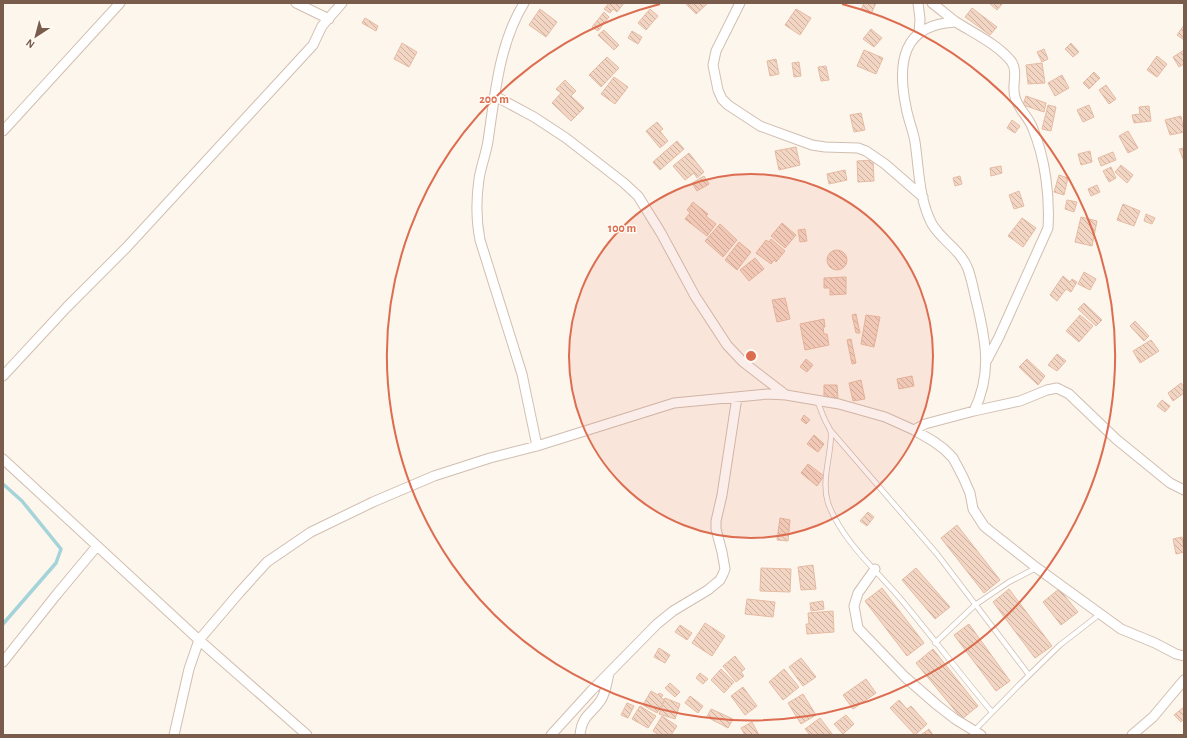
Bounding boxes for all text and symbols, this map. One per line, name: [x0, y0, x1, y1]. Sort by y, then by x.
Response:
north arrow: [16, 16, 56, 56]
text: N: [24, 37, 37, 50]
text: 200 m: [479, 93, 509, 105]
text: 100 m: [608, 222, 636, 234]
centre of rings: [744, 349, 758, 363]

